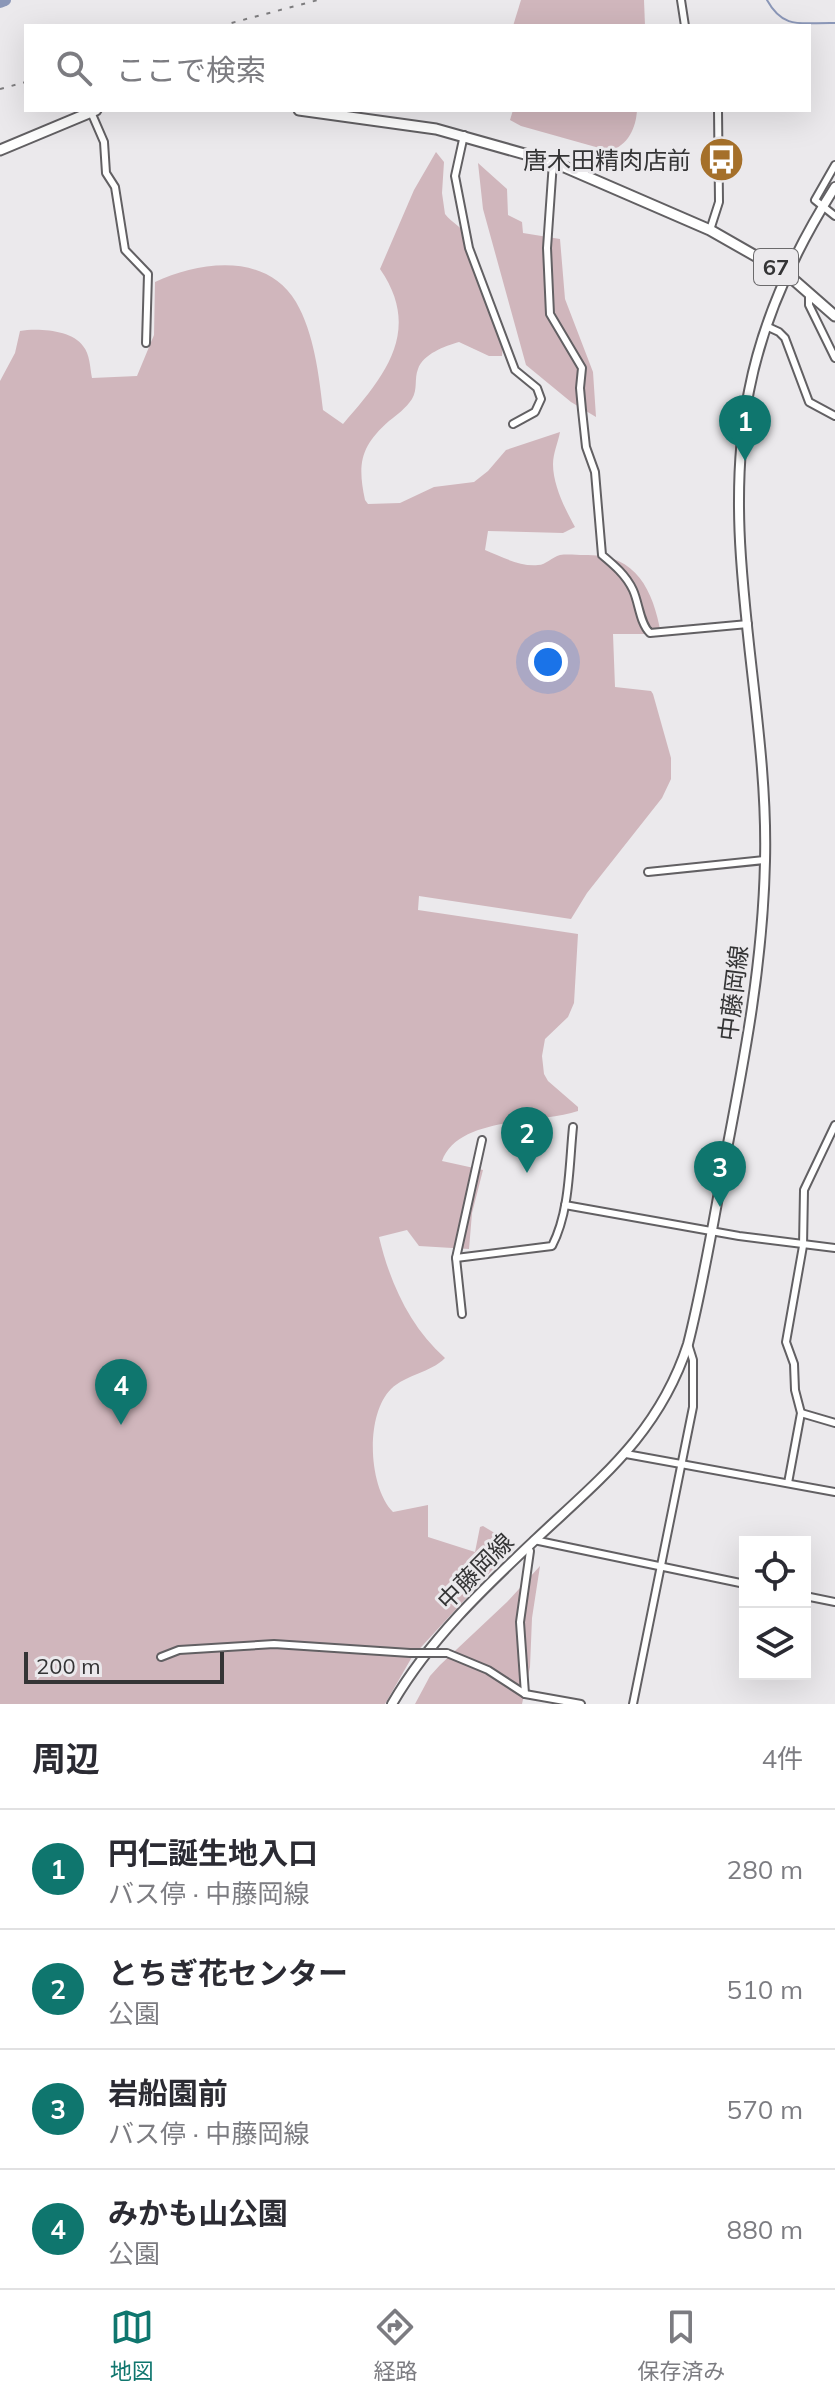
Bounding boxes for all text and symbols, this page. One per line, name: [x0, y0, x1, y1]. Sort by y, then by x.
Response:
search box: [24, 24, 811, 112]
icon: search: [52, 46, 96, 90]
text: ここで検索: [116, 51, 266, 89]
bus stop icon: 唐木田精肉店前: [698, 136, 746, 184]
place label: 唐木田精肉店前: [523, 145, 691, 175]
road number: 67: [754, 249, 798, 285]
pin: 1: [719, 395, 771, 461]
your location: [528, 642, 568, 682]
street label: 中藤岡線: [712, 944, 754, 1042]
pin: 2: [501, 1107, 553, 1173]
pin: 3: [694, 1141, 746, 1207]
pin: 4: [95, 1359, 147, 1425]
street label: 中藤岡線: [430, 1526, 520, 1616]
map controls: [739, 1536, 811, 1680]
button: locate: [739, 1536, 811, 1608]
button: layers: [739, 1608, 811, 1680]
scale bar: [24, 1648, 224, 1684]
text: 200 m: [36, 1652, 101, 1680]
text: 周辺: [32, 1737, 100, 1780]
text: 4件: [761, 1742, 803, 1775]
text: 円仁誕生地入口: [108, 1834, 318, 1872]
text: 1: [50, 1853, 66, 1886]
text: 280 m: [727, 1853, 803, 1886]
text: バス停 · 中藤岡線: [108, 1877, 310, 1910]
text: とちぎ花センター: [108, 1954, 348, 1992]
text: 2: [50, 1973, 66, 2006]
text: 510 m: [727, 1973, 803, 2006]
text: 公園: [108, 1997, 160, 2030]
text: 岩船園前: [108, 2074, 228, 2112]
text: 3: [50, 2093, 66, 2126]
text: 570 m: [727, 2093, 803, 2126]
text: バス停 · 中藤岡線: [108, 2117, 310, 2150]
text: みかも山公園: [108, 2194, 288, 2232]
text: 4: [50, 2213, 66, 2246]
text: 880 m: [727, 2213, 803, 2246]
text: 公園: [108, 2237, 160, 2270]
tab: 地図: [110, 2305, 154, 2385]
tab: 経路: [373, 2305, 417, 2385]
tab: 保存済み: [637, 2305, 725, 2385]

